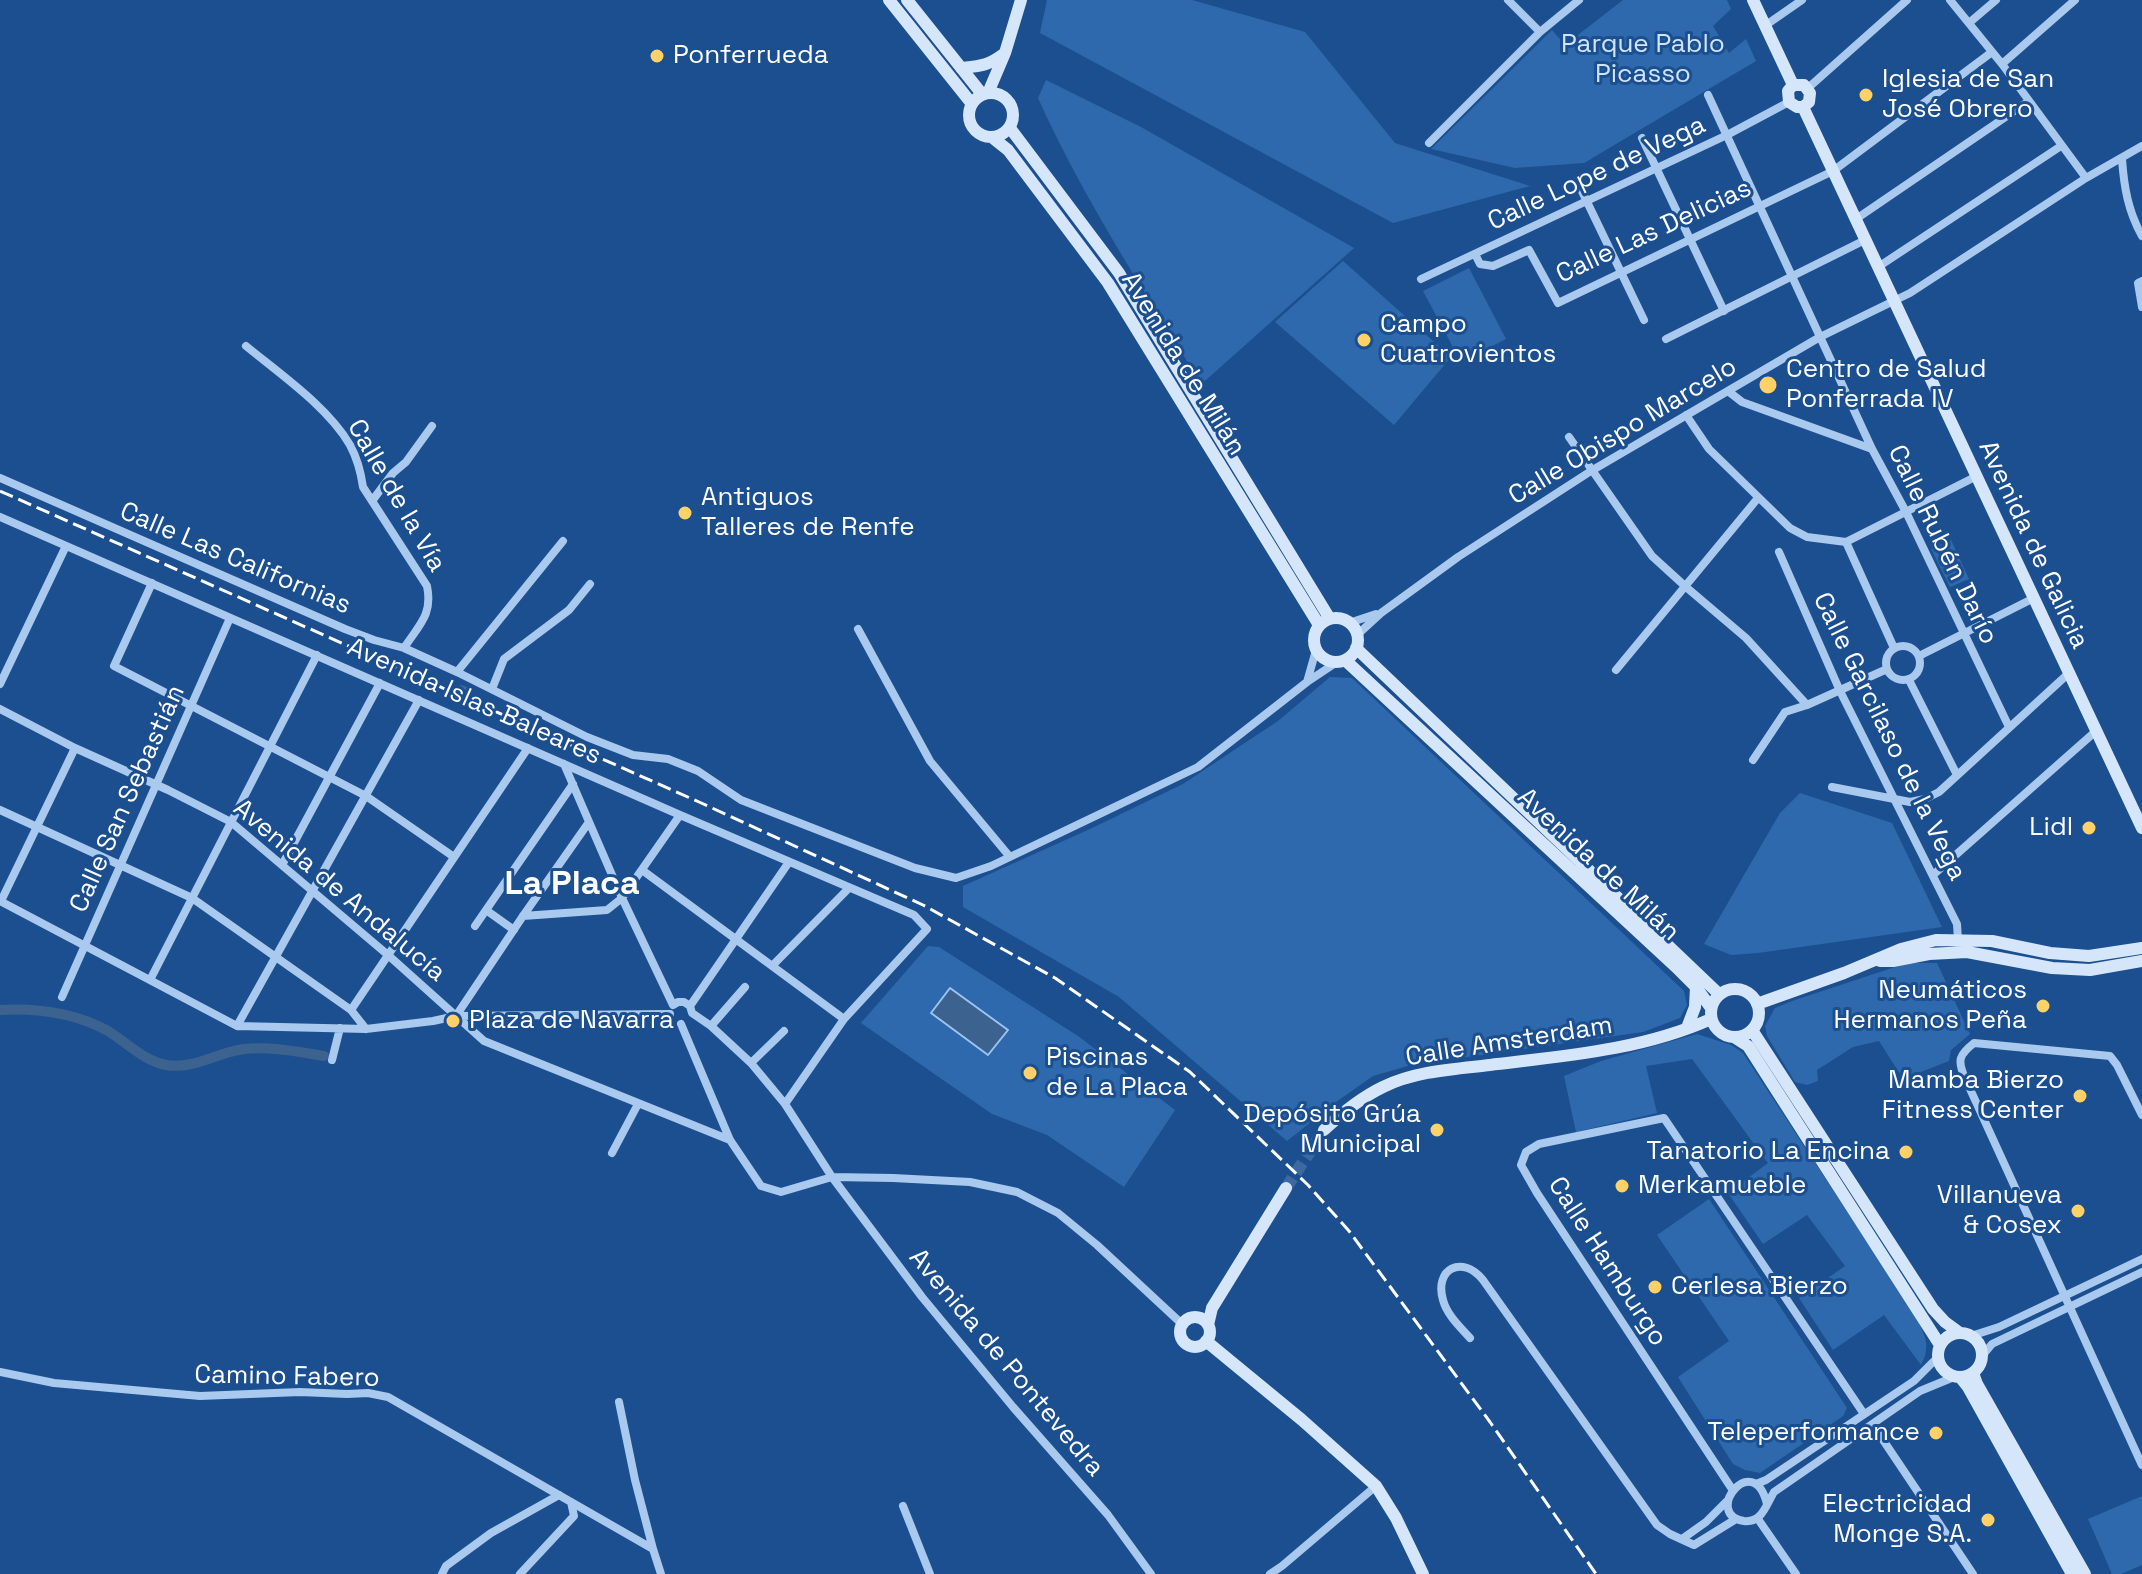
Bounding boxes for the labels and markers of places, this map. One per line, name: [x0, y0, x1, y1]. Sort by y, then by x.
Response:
place label: Ponferrueda: [673, 40, 829, 72]
marker: Ponferrueda: [648, 47, 666, 65]
place label: Iglesia de San José Obrero: [1882, 64, 2054, 126]
marker: Iglesia de San José Obrero: [1857, 86, 1875, 104]
place label: Campo Cuatrovientos: [1380, 309, 1556, 370]
marker: Campo Cuatrovientos: [1355, 331, 1373, 349]
place label: Centro de Salud Ponferrada IV: [1786, 354, 1986, 416]
marker: Centro de Salud Ponferrada IV: [1757, 374, 1779, 396]
place label: Antiguos Talleres de Renfe: [701, 482, 915, 544]
marker: Antiguos Talleres de Renfe: [676, 504, 694, 522]
place label: Lidl: [2029, 812, 2073, 844]
marker: Lidl: [2080, 819, 2098, 837]
place label: Neumáticos Hermanos Peña: [1834, 975, 2027, 1036]
marker: Neumáticos Hermanos Peña: [2034, 997, 2052, 1015]
place label: Plaza de Navarra: [469, 1005, 674, 1037]
marker: Plaza de Navarra: [444, 1012, 462, 1030]
place label: Piscinas de La Placa: [1046, 1042, 1188, 1104]
marker: Piscinas de La Placa: [1021, 1064, 1039, 1082]
place label: Mamba Bierzo Fitness Center: [1882, 1065, 2064, 1126]
marker: Mamba Bierzo Fitness Center: [2071, 1087, 2089, 1105]
place label: Depósito Grúa Municipal: [1243, 1099, 1421, 1160]
marker: Depósito Grúa Municipal: [1428, 1121, 1446, 1139]
place label: Tanatorio La Encina: [1646, 1136, 1890, 1168]
marker: Tanatorio La Encina: [1897, 1143, 1915, 1161]
place label: Merkamueble: [1638, 1170, 1806, 1202]
marker: Merkamueble: [1613, 1177, 1631, 1195]
place label: Villanueva & Cosex: [1937, 1180, 2062, 1242]
marker: Villanueva & Cosex: [2069, 1202, 2087, 1220]
place label: Cerlesa Bierzo: [1671, 1271, 1848, 1303]
marker: Cerlesa Bierzo: [1646, 1278, 1664, 1296]
place label: Teleperformance: [1707, 1417, 1920, 1449]
marker: Teleperformance: [1927, 1424, 1945, 1442]
place label: Electricidad Monge S.A.: [1822, 1489, 1972, 1550]
marker: Electricidad Monge S.A.: [1979, 1511, 1997, 1529]

